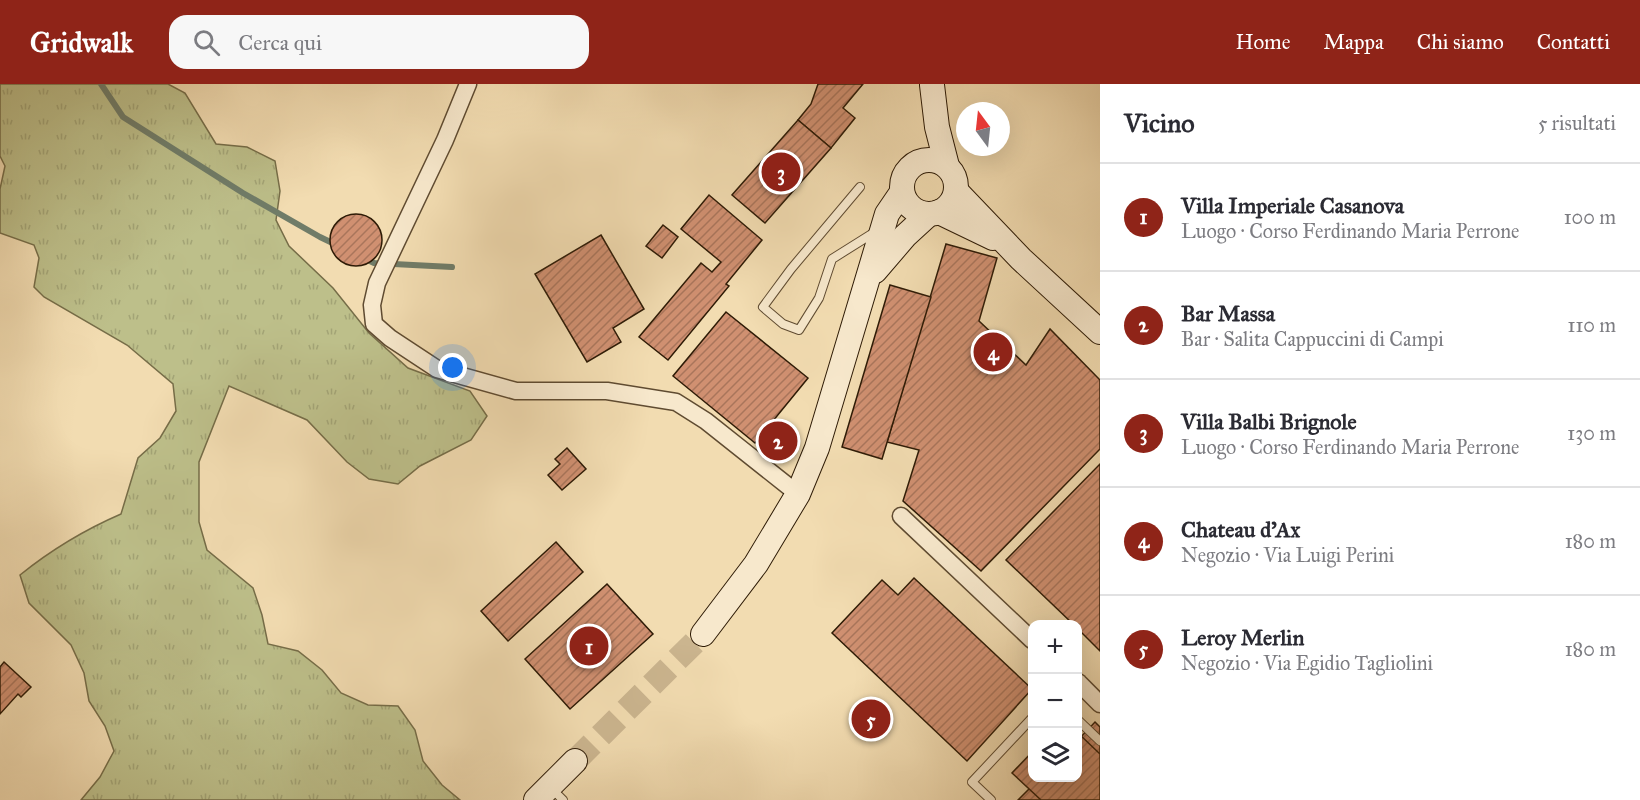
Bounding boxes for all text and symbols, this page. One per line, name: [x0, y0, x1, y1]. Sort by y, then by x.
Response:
search box: [169, 15, 589, 69]
text: Gridwalk: [30, 25, 133, 60]
icon: search: [190, 26, 223, 59]
text: Cerca qui: [238, 29, 322, 56]
text: Home: [1236, 29, 1290, 55]
text: Mappa: [1323, 29, 1384, 55]
text: Chi siamo: [1417, 29, 1504, 55]
text: Contatti: [1537, 29, 1610, 55]
north arrow: [956, 102, 1010, 156]
text: Vicino: [1124, 107, 1195, 139]
text: 5 risultati: [1538, 111, 1616, 135]
pin: 3: [762, 150, 800, 194]
text: Villa Imperiale Casanova: [1181, 192, 1404, 219]
text: 1: [1140, 205, 1147, 229]
text: 100 m: [1564, 205, 1616, 229]
text: Luogo · Corso Ferdinando Maria Perrone: [1181, 219, 1519, 243]
text: Bar Massa: [1181, 300, 1275, 327]
text: 2: [1139, 313, 1148, 337]
text: 110 m: [1568, 313, 1616, 337]
text: Bar · Salita Cappuccini di Campi: [1181, 327, 1444, 351]
pin: 4: [974, 330, 1012, 374]
your location: [438, 353, 467, 382]
text: Villa Balbi Brignole: [1181, 408, 1357, 435]
pin: 2: [758, 418, 798, 464]
text: 3: [1140, 421, 1148, 445]
text: 130 m: [1567, 421, 1616, 445]
text: Luogo · Corso Ferdinando Maria Perrone: [1181, 435, 1519, 459]
text: Chateau d'Ax: [1181, 516, 1300, 543]
text: 4: [1138, 529, 1149, 553]
text: 180 m: [1565, 529, 1616, 553]
text: Negozio · Via Luigi Perini: [1181, 543, 1394, 567]
map controls: [1028, 620, 1082, 782]
button: +: [1028, 620, 1082, 674]
pin: 1: [570, 624, 608, 668]
text: Leroy Merlin: [1181, 624, 1304, 651]
text: 5: [1139, 637, 1148, 661]
text: 180 m: [1565, 637, 1616, 661]
text: Negozio · Via Egidio Tagliolini: [1181, 651, 1433, 675]
button: −: [1028, 674, 1082, 728]
pin: 5: [852, 696, 890, 742]
button: layers: [1028, 728, 1082, 782]

